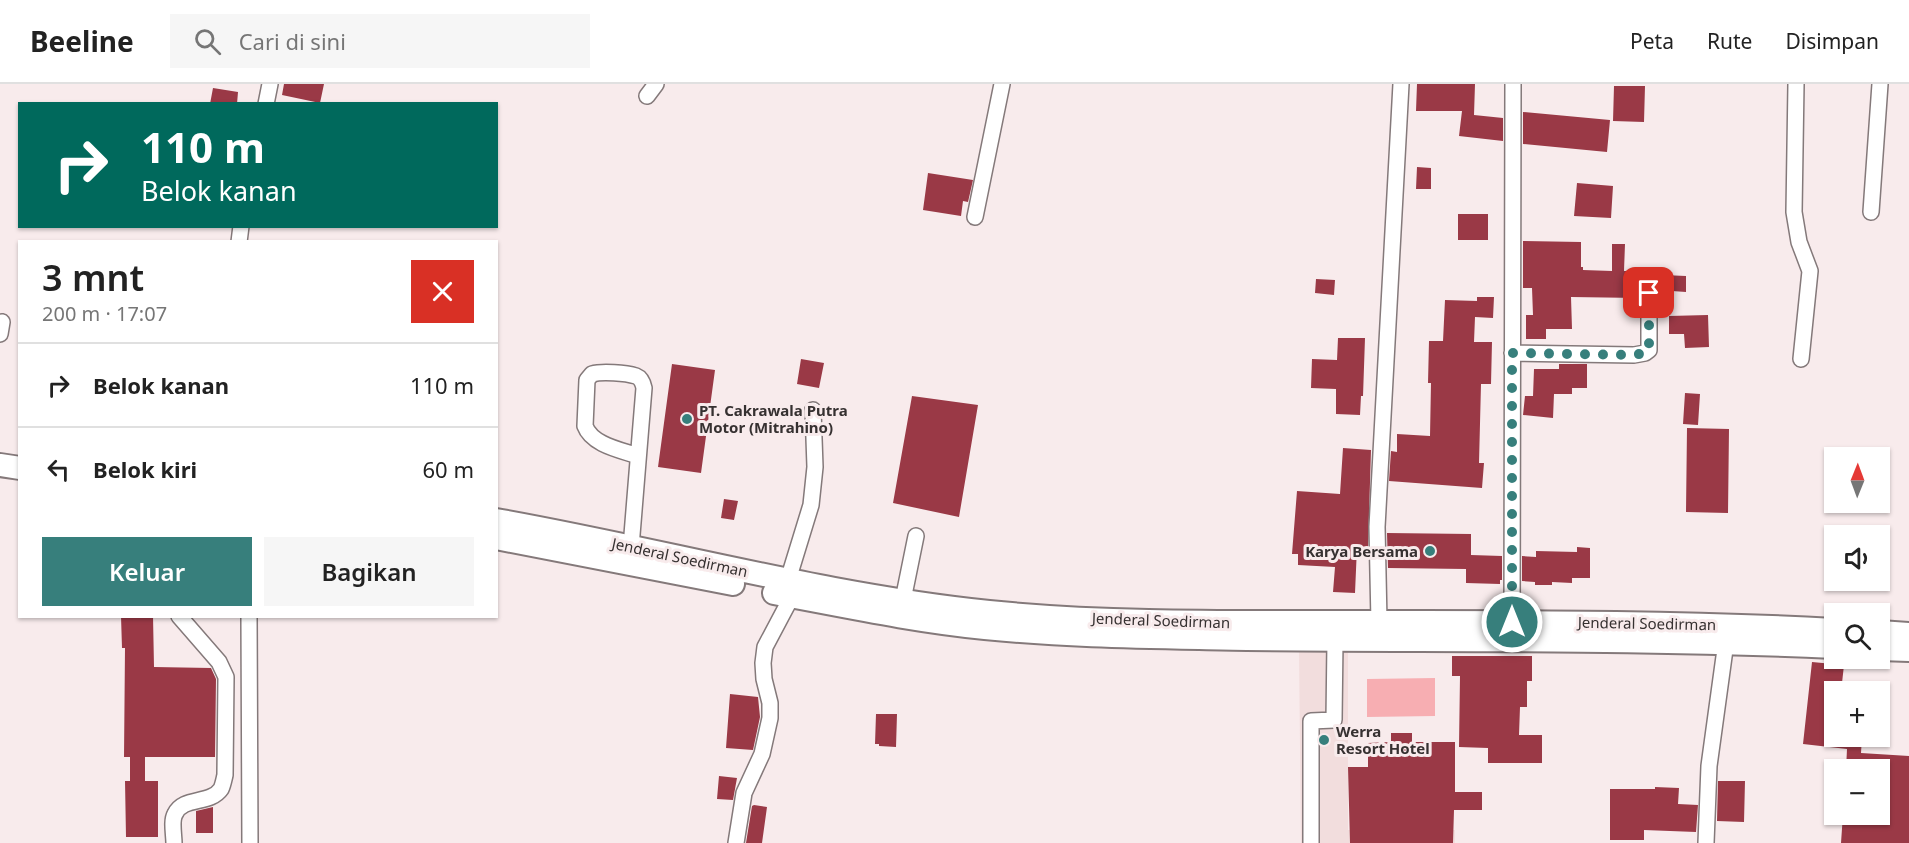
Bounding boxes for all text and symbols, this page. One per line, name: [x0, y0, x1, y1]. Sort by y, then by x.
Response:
search box: [170, 14, 590, 68]
text: Beeline: [30, 22, 134, 60]
icon: search: [191, 25, 224, 58]
text: Cari di sini: [239, 26, 346, 56]
text: Peta: [1630, 27, 1674, 55]
text: Rute: [1707, 27, 1752, 55]
text: Disimpan: [1785, 27, 1879, 55]
text: 110 m: [141, 118, 265, 175]
icon: right: [42, 126, 120, 204]
text: Belok kanan: [141, 172, 297, 209]
text: 3 mnt: [42, 253, 144, 302]
button: close: [411, 260, 474, 323]
pin: [1623, 267, 1674, 318]
icon: arrive: [1632, 276, 1665, 309]
text: 200 m · 17:07: [42, 300, 167, 327]
icon: right: [42, 369, 75, 402]
text: Belok kanan: [93, 370, 229, 400]
text: 110 m: [410, 370, 474, 400]
place label: PT. Cakrawala Putra Motor (Mitrahino): [699, 400, 848, 437]
marker: PT. Cakrawala Putra Motor (Mitrahino): [680, 412, 694, 426]
north arrow: [1824, 447, 1890, 513]
map controls: [1824, 447, 1890, 825]
icon: left: [42, 453, 75, 486]
text: Belok kiri: [93, 454, 197, 484]
text: 60 m: [423, 454, 474, 484]
button: sound: [1824, 525, 1890, 591]
street label: Jenderal Soedirman: [608, 532, 750, 581]
button: Keluar: [42, 537, 252, 606]
button: Bagikan: [264, 537, 474, 606]
place label: Karya Bersama: [1305, 541, 1418, 561]
marker: Karya Bersama: [1423, 544, 1437, 558]
position arrow: [1480, 590, 1544, 654]
button: search: [1824, 603, 1890, 669]
street label: Jenderal Soedirman: [1090, 608, 1230, 632]
street label: Jenderal Soedirman: [1576, 612, 1716, 634]
button: +: [1824, 681, 1890, 747]
place label: Werra Resort Hotel: [1336, 721, 1430, 758]
marker: Werra Resort Hotel: [1317, 733, 1331, 747]
button: −: [1824, 759, 1890, 825]

